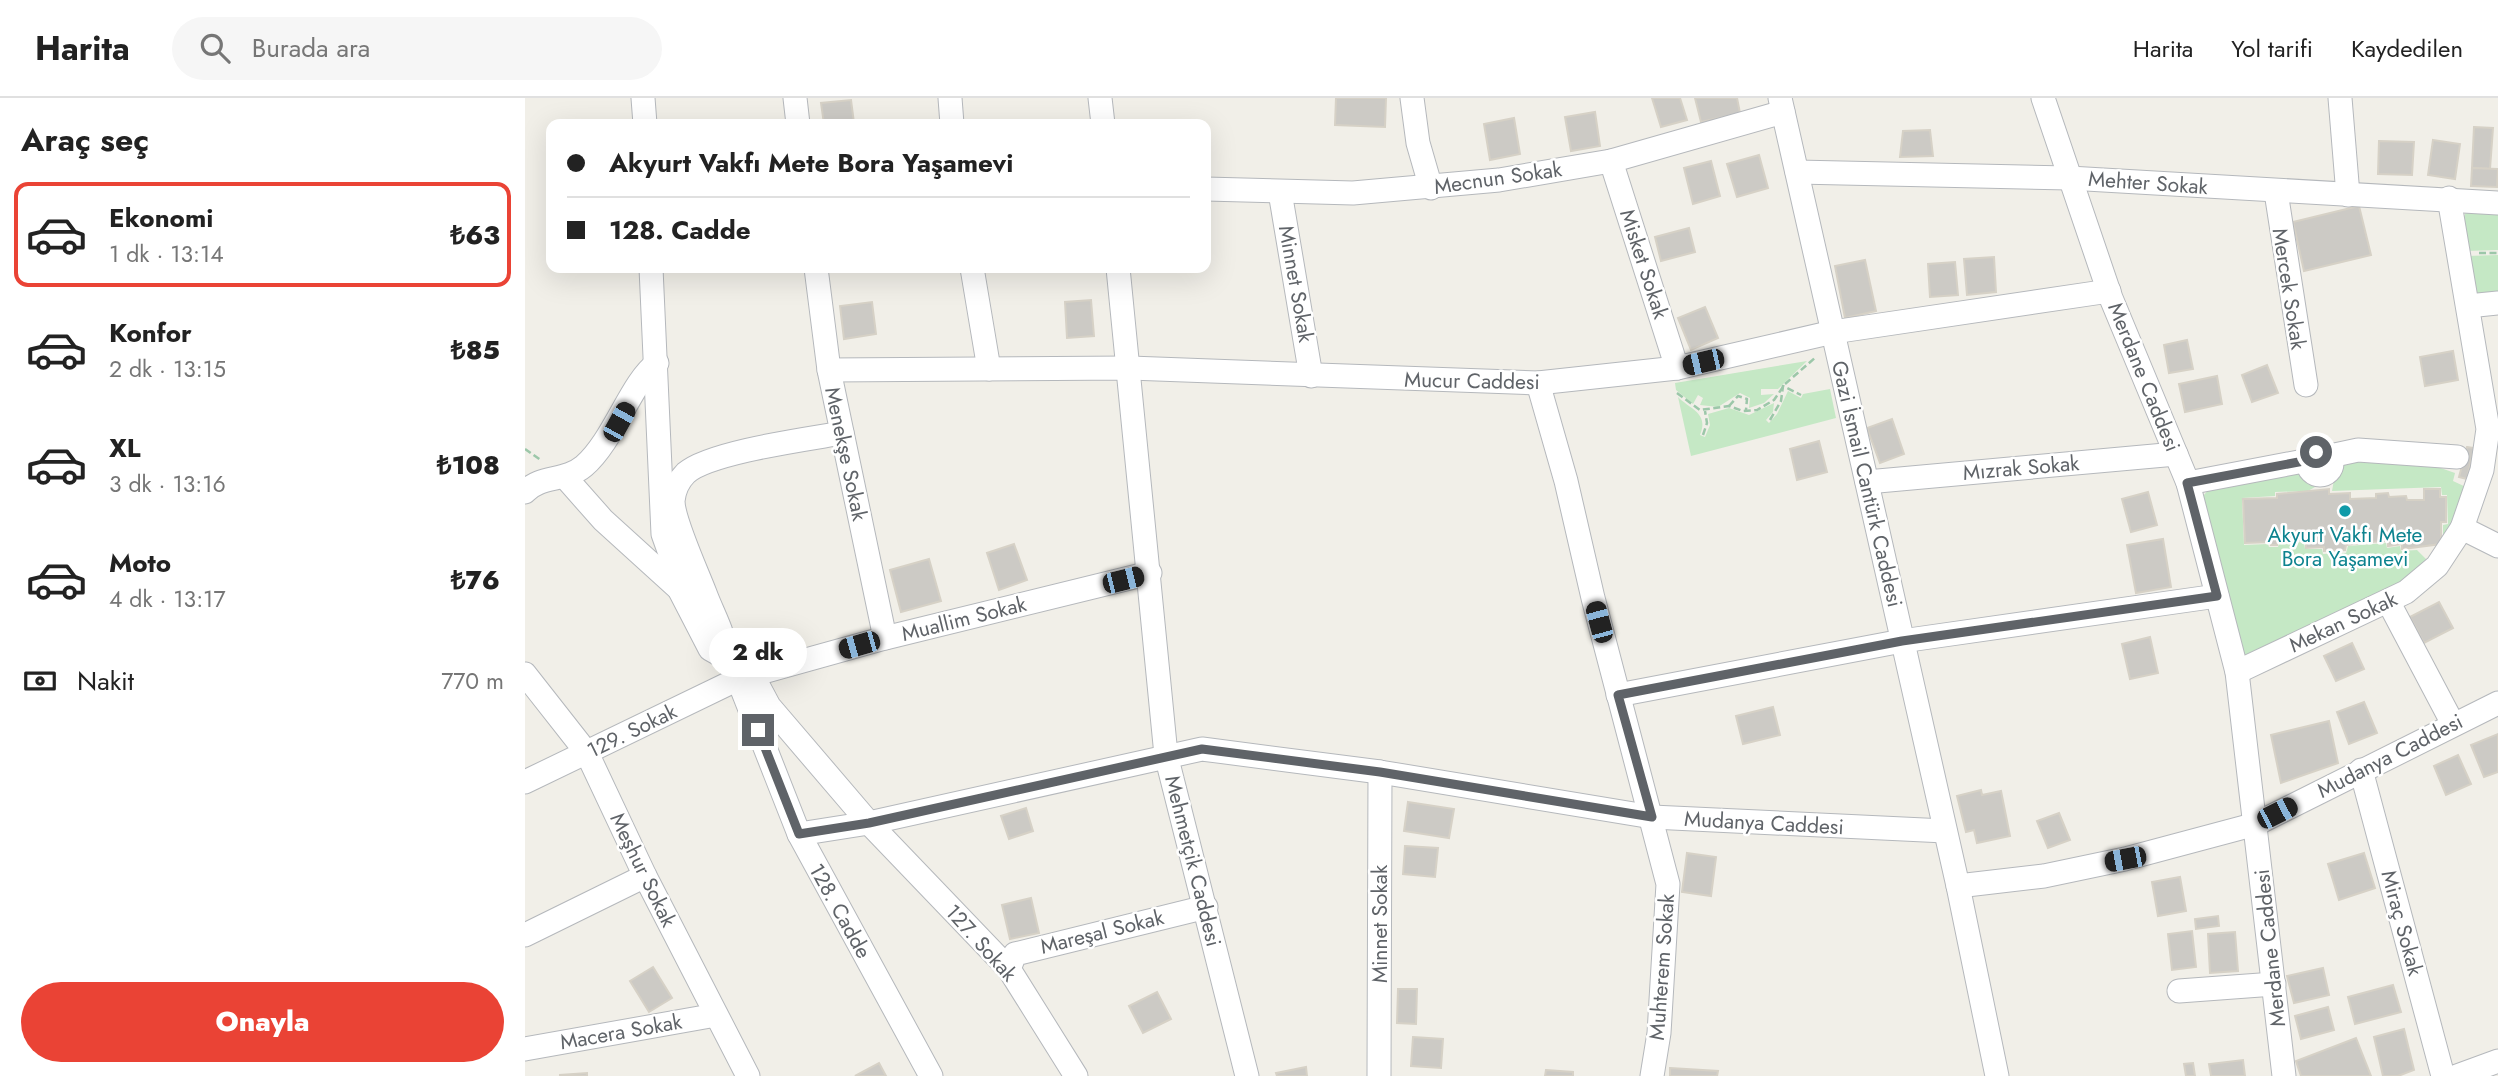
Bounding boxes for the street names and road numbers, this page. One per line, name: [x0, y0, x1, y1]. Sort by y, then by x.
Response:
street label: Mecnun Sokak: [1432, 154, 1565, 202]
street label: Mehter Sokak: [2087, 164, 2210, 202]
street label: Misket Sokak: [1612, 205, 1676, 323]
street label: Minnet Sokak: [1271, 223, 1321, 346]
street label: Mercek Sokak: [2265, 226, 2314, 353]
street label: Merdane Caddesi: [2100, 298, 2188, 456]
street label: Gazi İsmail Cantürk Caddesi: [1824, 358, 1910, 610]
street label: Mucur Caddesi: [1404, 365, 1540, 397]
street label: Menekşe Sokak: [817, 384, 875, 524]
street label: Mızrak Sokak: [1962, 448, 2081, 488]
street label: Mekan Sokak: [2284, 584, 2403, 660]
street label: Muallim Sokak: [899, 589, 1030, 649]
street label: 129. Sokak: [582, 696, 682, 766]
street label: Mudanya Caddesi: [2312, 706, 2468, 806]
street label: Mehmetçik Caddesi: [1157, 772, 1229, 950]
street label: Mudanya Caddesi: [1683, 804, 1845, 842]
street label: Meşhur Sokak: [602, 808, 684, 933]
street label: 128. Cadde: [802, 858, 879, 964]
street label: Minnet Sokak: [1365, 864, 1395, 983]
street label: Miraç Sokak: [2374, 867, 2431, 980]
street label: Merdane Caddesi: [2247, 868, 2293, 1028]
street label: Muhterem Sokak: [1642, 892, 1682, 1041]
street label: 127. Sokak: [938, 898, 1024, 989]
street label: Mareşal Sokak: [1037, 902, 1168, 962]
street label: Macera Sokak: [558, 1006, 685, 1057]

